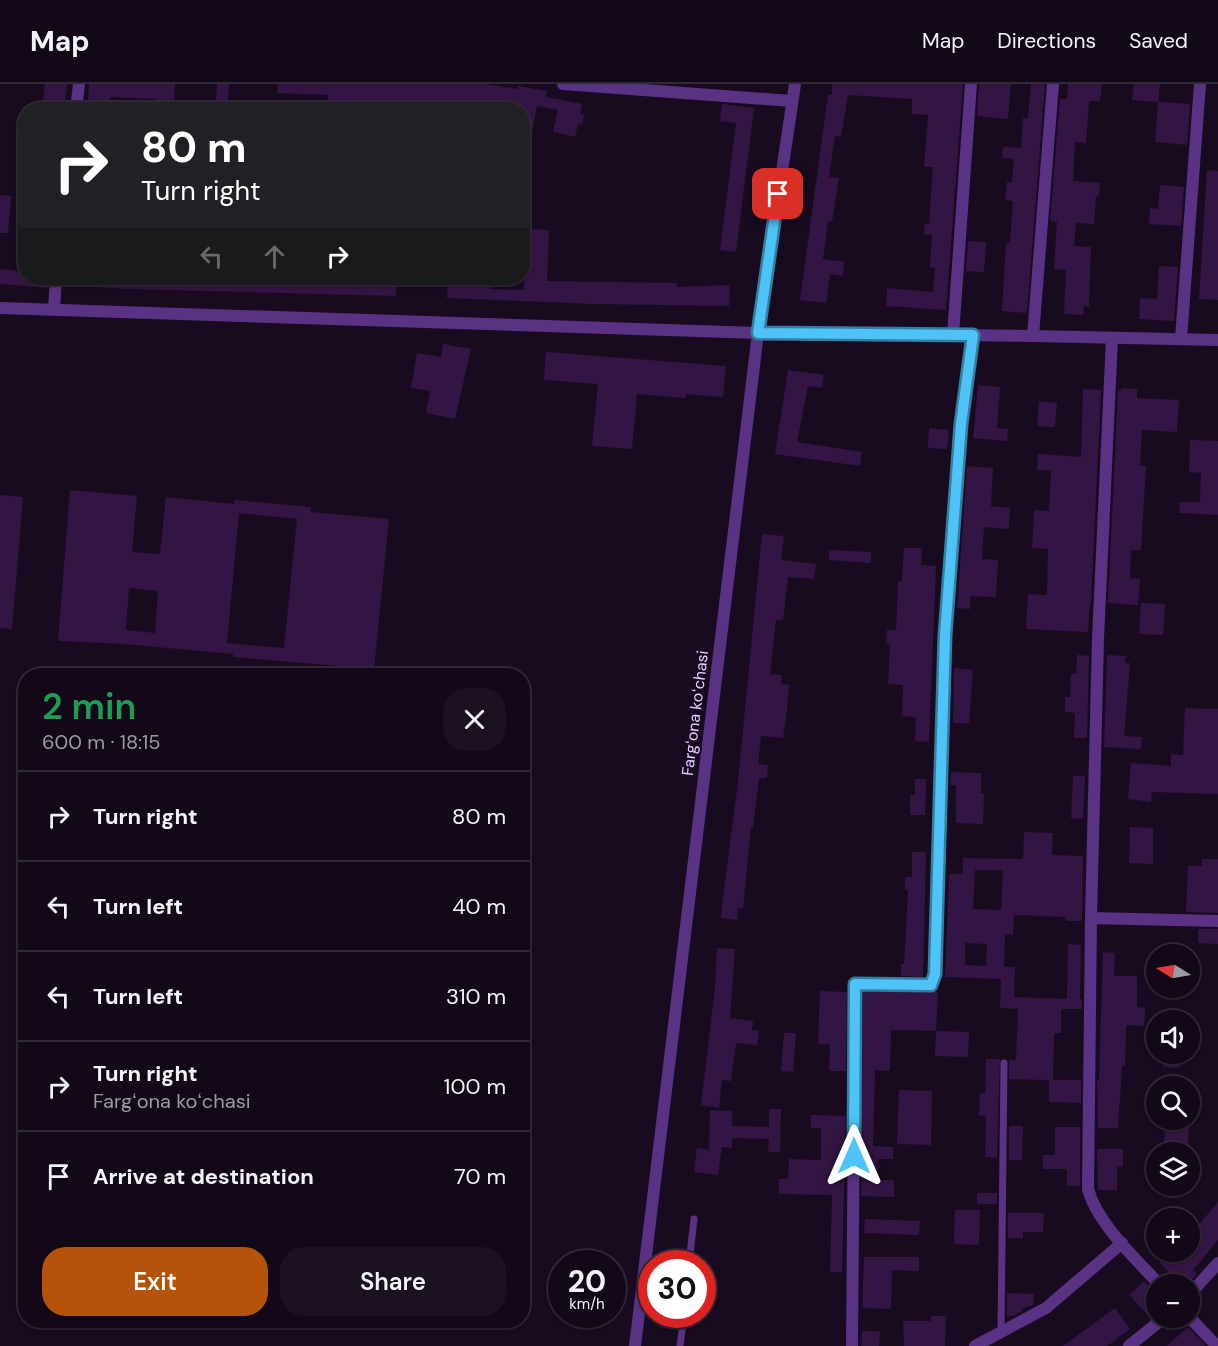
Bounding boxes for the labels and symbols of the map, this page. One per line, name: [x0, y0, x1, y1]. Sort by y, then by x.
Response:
pin: [752, 168, 803, 219]
street label: Fargʻona koʻchasi: [677, 649, 713, 777]
north arrow: [1146, 944, 1200, 998]
position arrow: [822, 1124, 886, 1188]
speed limit sign: 30: [638, 1250, 716, 1328]

